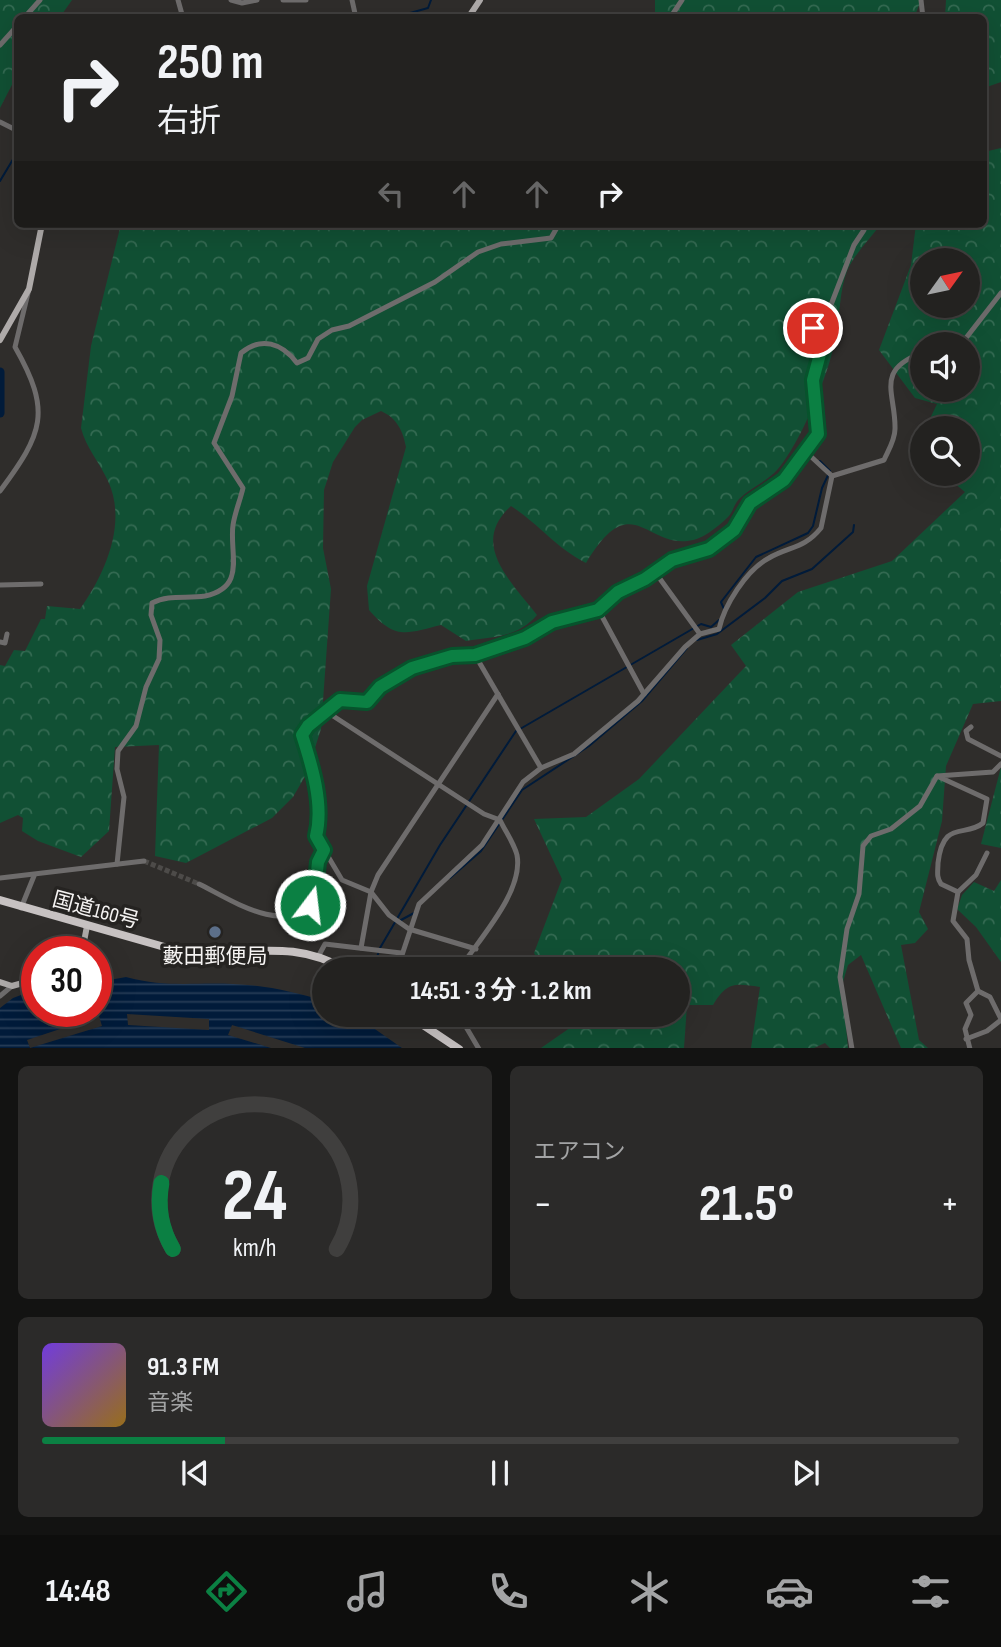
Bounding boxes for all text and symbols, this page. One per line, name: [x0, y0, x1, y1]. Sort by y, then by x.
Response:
text: 250 m: [157, 34, 263, 93]
icon: right: [42, 42, 133, 133]
text: 右折: [157, 102, 221, 141]
icon: left: [372, 175, 410, 213]
icon: ahead: [445, 175, 483, 213]
icon: ahead: [518, 175, 556, 213]
icon: right: [591, 175, 629, 213]
north arrow: [910, 248, 980, 318]
map controls: [910, 248, 980, 486]
pin: [783, 298, 843, 358]
icon: arrive: [794, 309, 832, 347]
button: sound: [910, 332, 980, 402]
button: search: [910, 416, 980, 486]
position arrow: [273, 868, 347, 942]
street label: 国道160号: [50, 887, 142, 934]
marker: 藪田郵便局: [207, 924, 223, 940]
speed limit sign: 30: [21, 936, 112, 1027]
place label: 藪田郵便局: [163, 944, 268, 969]
text: 14:51 · 3 分 · 1.2 km: [410, 976, 592, 1007]
text: エアコン: [534, 1138, 626, 1166]
text: 24: [222, 1153, 287, 1241]
text: 21.5°: [699, 1173, 794, 1236]
text: −: [534, 1182, 552, 1227]
text: +: [940, 1182, 959, 1227]
text: km/h: [233, 1232, 276, 1263]
text: 91.3 FM: [147, 1352, 219, 1383]
text: 音楽: [147, 1389, 193, 1417]
icon: previous: [176, 1454, 214, 1492]
icon: pause: [481, 1454, 519, 1492]
icon: next: [787, 1454, 825, 1492]
icon: directions: [202, 1567, 251, 1616]
icon: music: [343, 1567, 392, 1616]
icon: phone: [484, 1567, 533, 1616]
icon: climate: [625, 1567, 674, 1616]
icon: car: [765, 1567, 814, 1616]
icon: filters: [906, 1567, 955, 1616]
text: 14:48: [46, 1572, 111, 1611]

